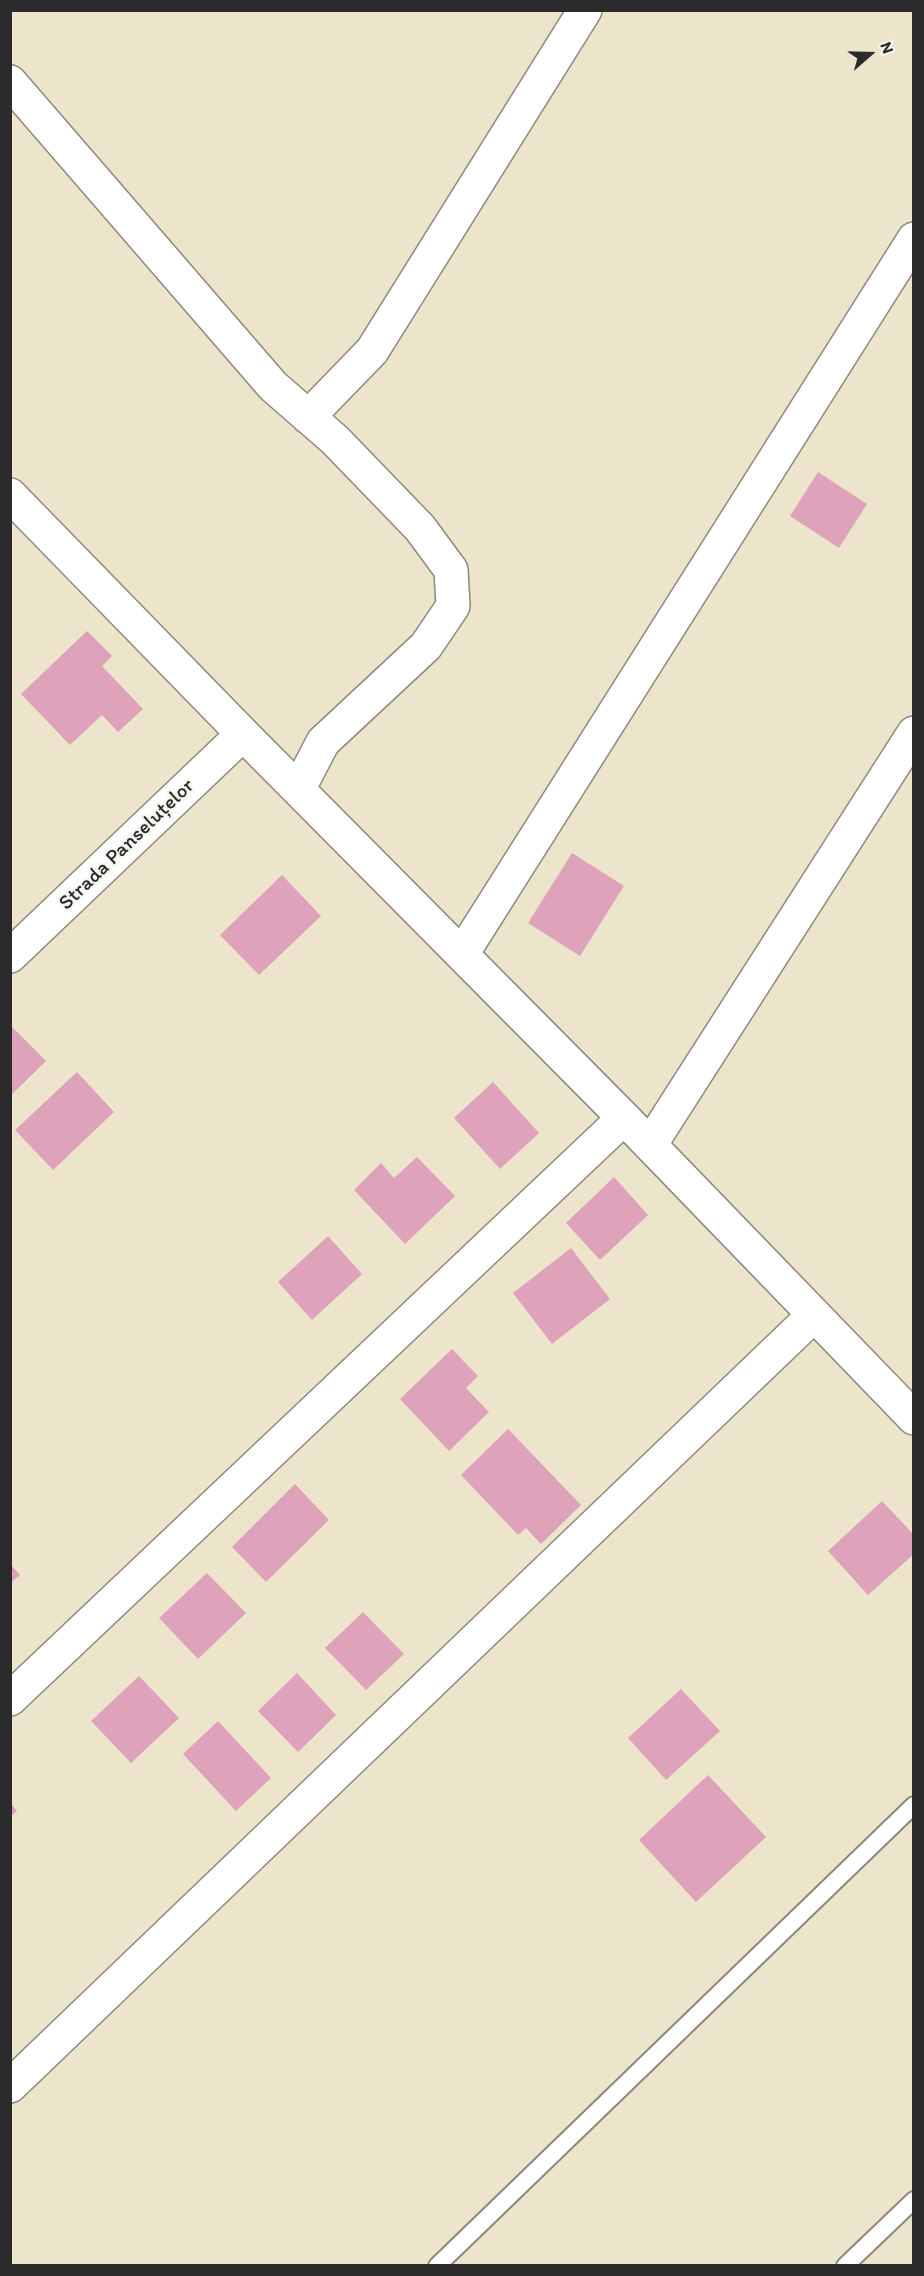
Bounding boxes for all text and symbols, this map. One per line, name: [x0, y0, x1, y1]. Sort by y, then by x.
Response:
north arrow: [840, 24, 900, 84]
text: N: [877, 39, 898, 56]
street label: Strada Panseluțelor: [54, 774, 200, 916]

